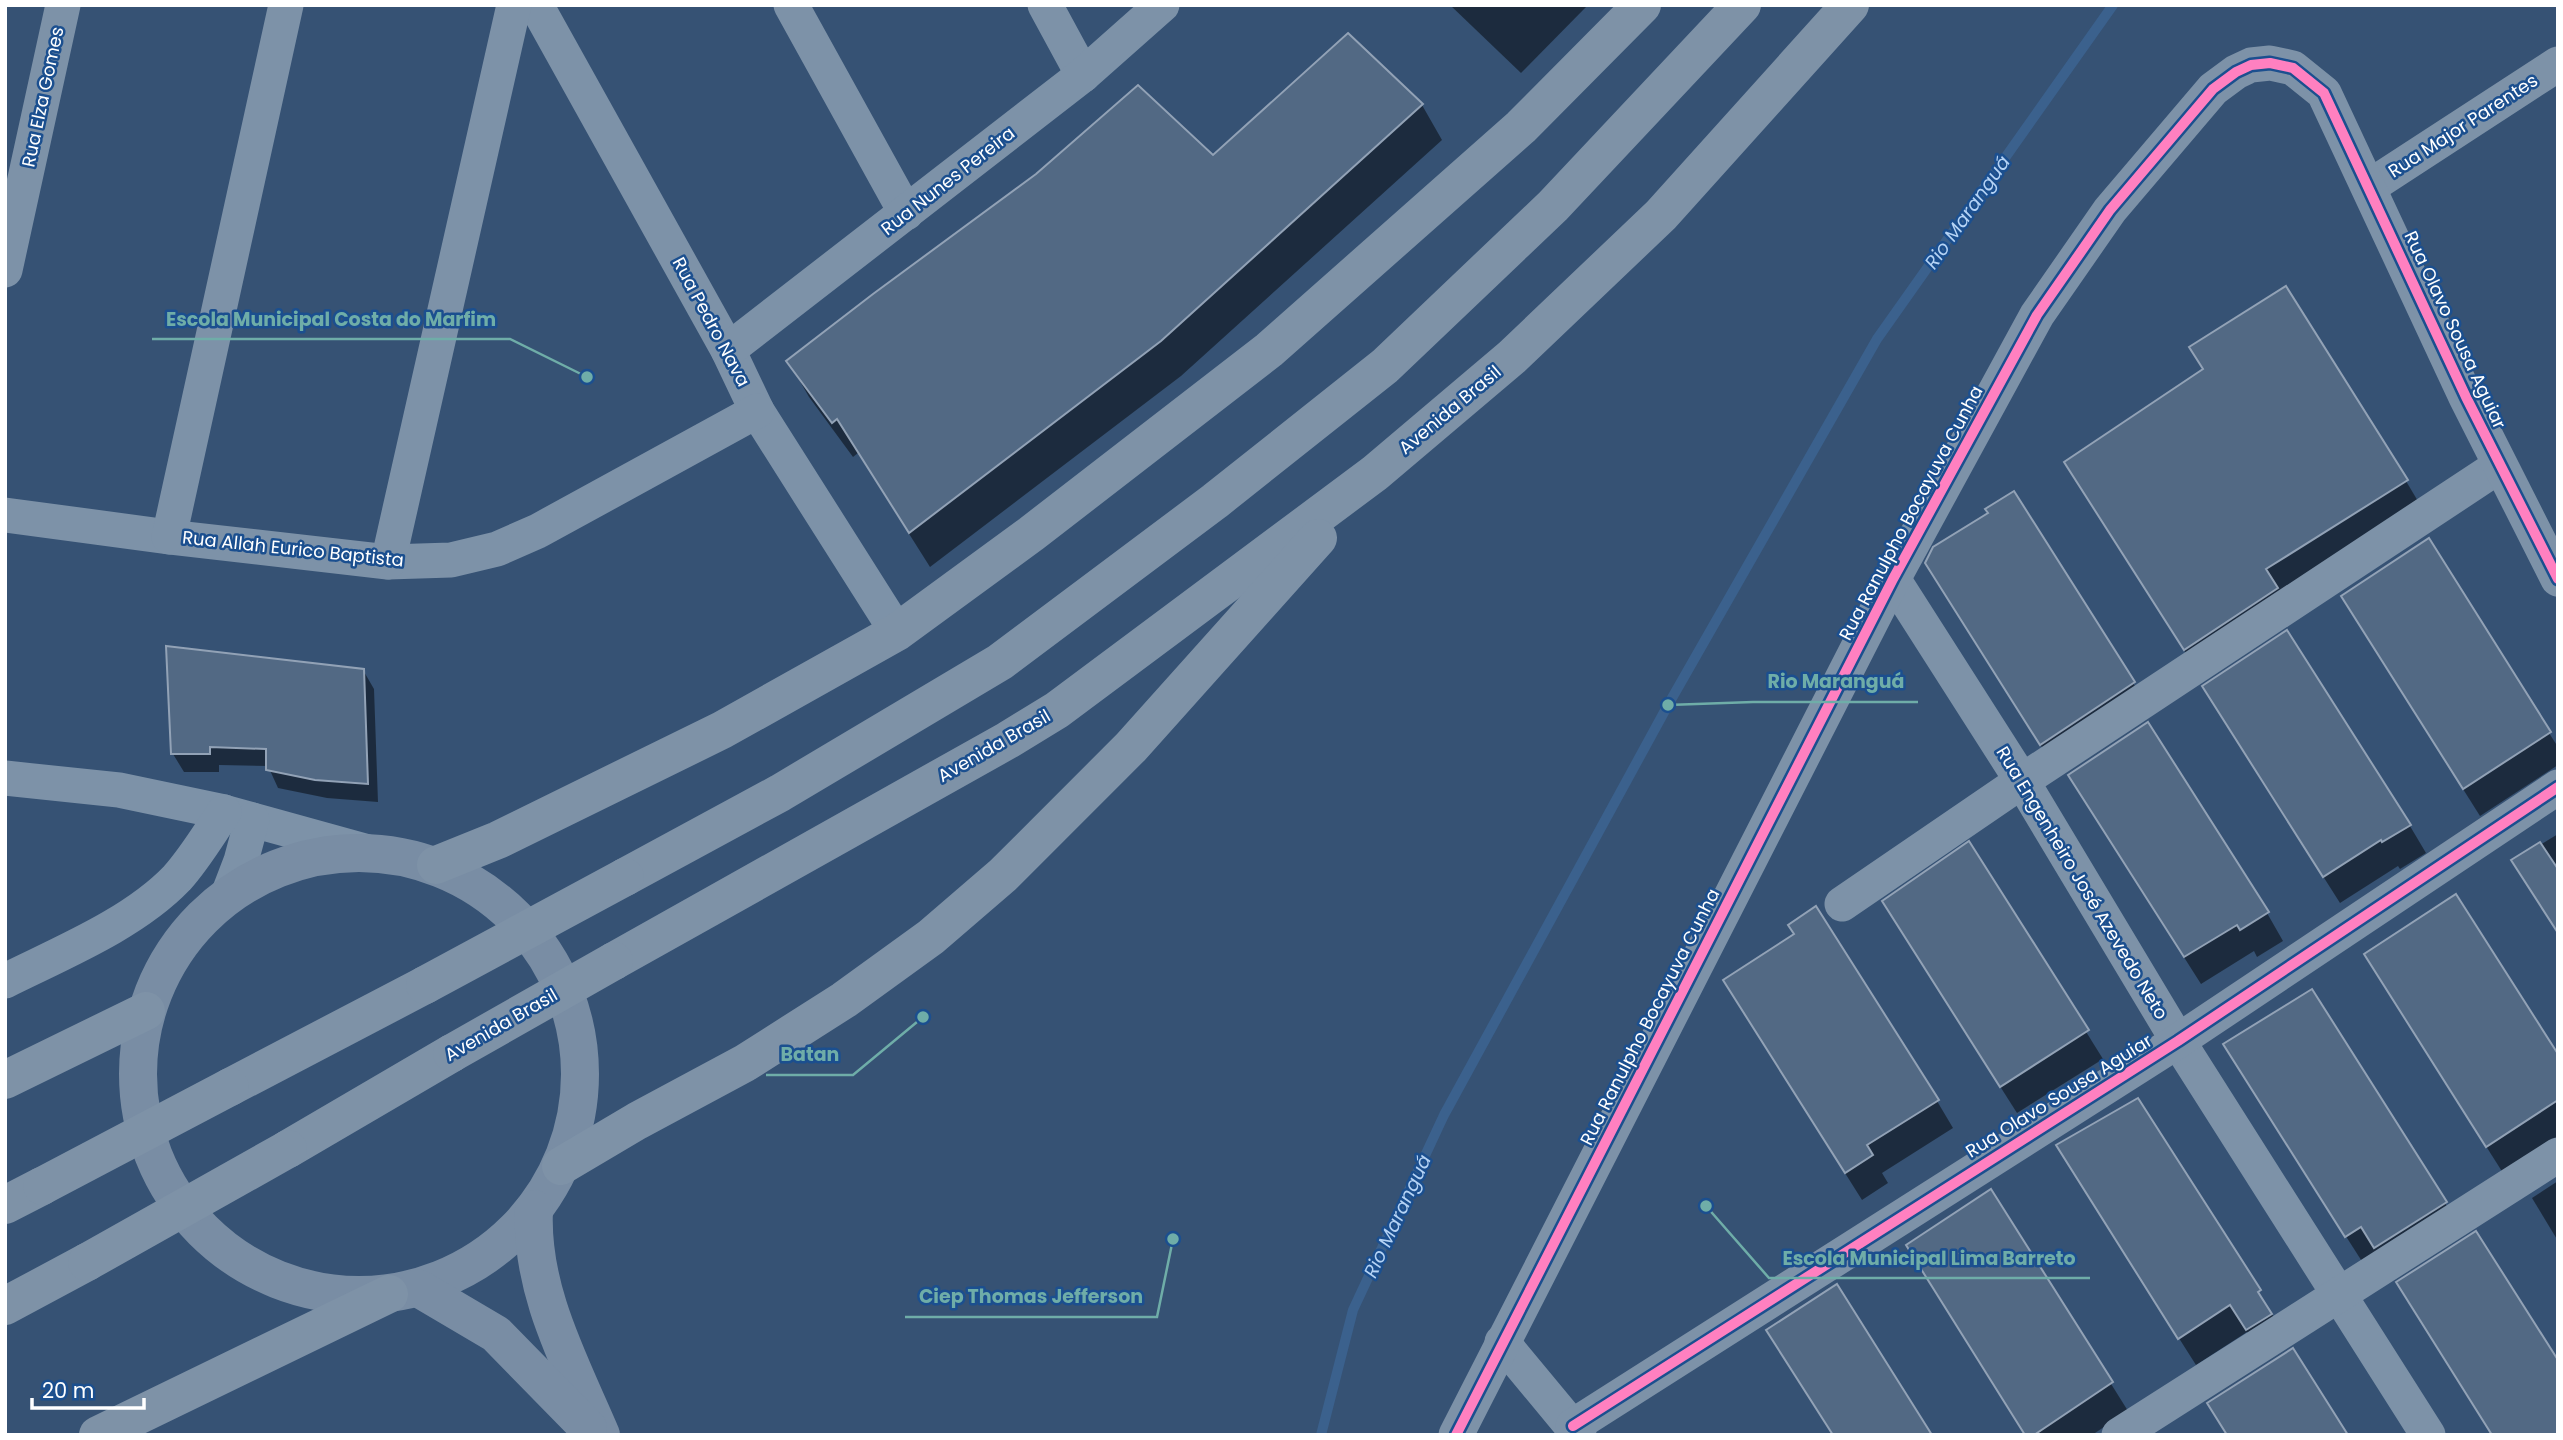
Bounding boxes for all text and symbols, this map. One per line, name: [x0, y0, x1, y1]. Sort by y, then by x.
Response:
street label: Rua Elza Gomes: [15, 24, 70, 169]
street label: Rua Major Parentes: [2383, 68, 2542, 183]
street label: Rua Nunes Pereira: [876, 120, 1020, 241]
water label: Rio Maranguá: [1918, 150, 2017, 275]
street label: Rua Olavo Sousa Aguiar: [2399, 227, 2512, 433]
street label: Rua Pedro Nava: [667, 253, 756, 391]
callout: Escola Municipal Costa do Marfim: [152, 299, 510, 339]
text: Escola Municipal Costa do Marfim: [166, 306, 496, 333]
street label: Avenida Brasil: [1393, 359, 1506, 460]
street label: Rua Ranulpho Bocayuva Cunha: [1833, 381, 1989, 644]
street label: Rua Allah Eurico Baptista: [181, 524, 405, 573]
callout: Rio Maranguá: [1753, 662, 1918, 702]
text: Rio Maranguá: [1768, 668, 1904, 695]
street label: Avenida Brasil: [933, 703, 1055, 788]
street label: Rua Engenheiro José Azevedo Neto: [1991, 741, 2174, 1024]
street label: Rua Ranulpho Bocayuva Cunha: [1574, 884, 1725, 1149]
street label: Avenida Brasil: [440, 982, 562, 1067]
street label: Rua Olavo Sousa Aguiar: [1961, 1028, 2157, 1163]
callout: Batan: [766, 1035, 853, 1075]
text: Batan: [781, 1041, 839, 1068]
water label: Rio Maranguá: [1357, 1150, 1438, 1282]
callout: Escola Municipal Lima Barreto: [1769, 1238, 2090, 1278]
text: Escola Municipal Lima Barreto: [1782, 1245, 2076, 1272]
callout: Ciep Thomas Jefferson: [905, 1277, 1157, 1317]
text: Ciep Thomas Jefferson: [919, 1283, 1143, 1310]
scale bar: [32, 1366, 144, 1410]
text: 20 m: [42, 1376, 95, 1405]

